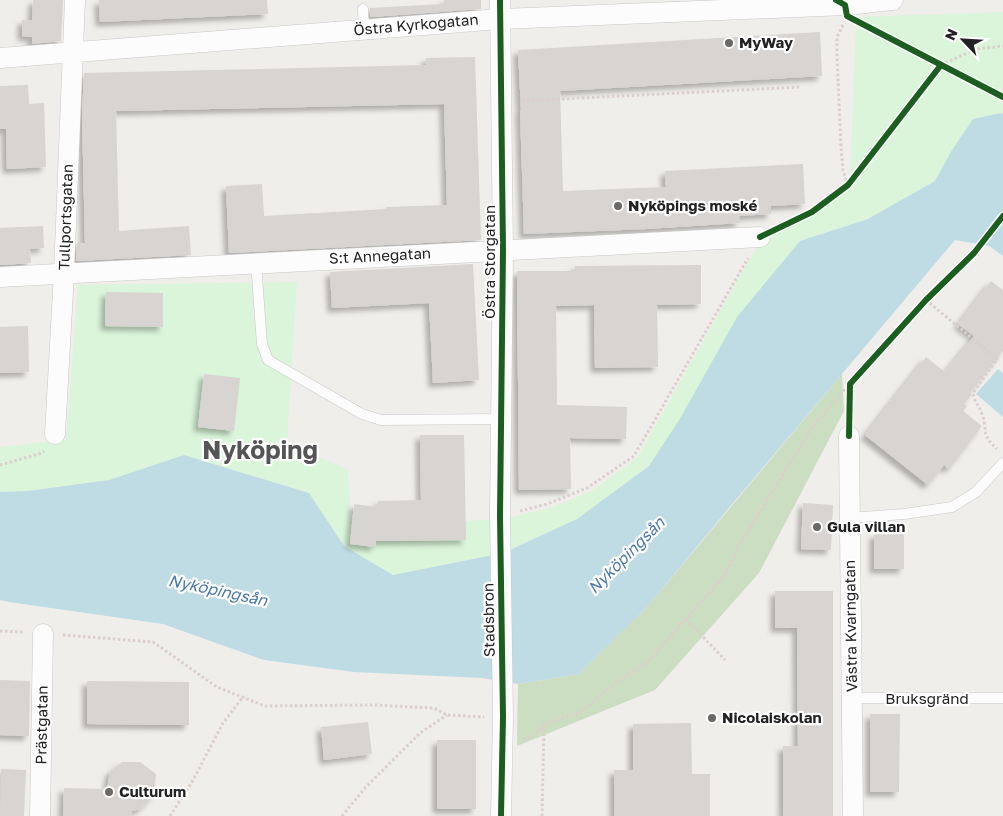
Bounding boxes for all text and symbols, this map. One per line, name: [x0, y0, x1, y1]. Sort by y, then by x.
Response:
street label: Östra Kyrkogatan: [353, 10, 479, 38]
north arrow: [938, 15, 988, 65]
text: N: [941, 26, 961, 43]
place label: MyWay: [739, 33, 793, 51]
marker: MyWay: [723, 37, 735, 49]
street label: Tullportsgatan: [54, 164, 76, 270]
place label: Nyköpings moské: [628, 196, 758, 214]
marker: Nyköpings moské: [612, 200, 624, 212]
street label: Östra Storgatan: [480, 205, 498, 319]
street label: S:t Annegatan: [328, 243, 432, 267]
district label: Nyköping: [202, 434, 318, 465]
water label: Nyköpingsån: [583, 512, 669, 598]
place label: Gula villan: [827, 517, 905, 535]
marker: Gula villan: [811, 521, 823, 533]
street label: Västra Kvarngatan: [840, 560, 860, 692]
water label: Nyköpingsån: [167, 570, 270, 610]
street label: Stadsbron: [478, 583, 498, 657]
street label: Prästgatan: [31, 685, 51, 765]
street label: Bruksgränd: [885, 689, 969, 707]
place label: Nicolaiskolan: [722, 708, 822, 726]
marker: Nicolaiskolan: [706, 712, 718, 724]
place label: Culturum: [119, 782, 186, 800]
marker: Culturum: [103, 786, 115, 798]

